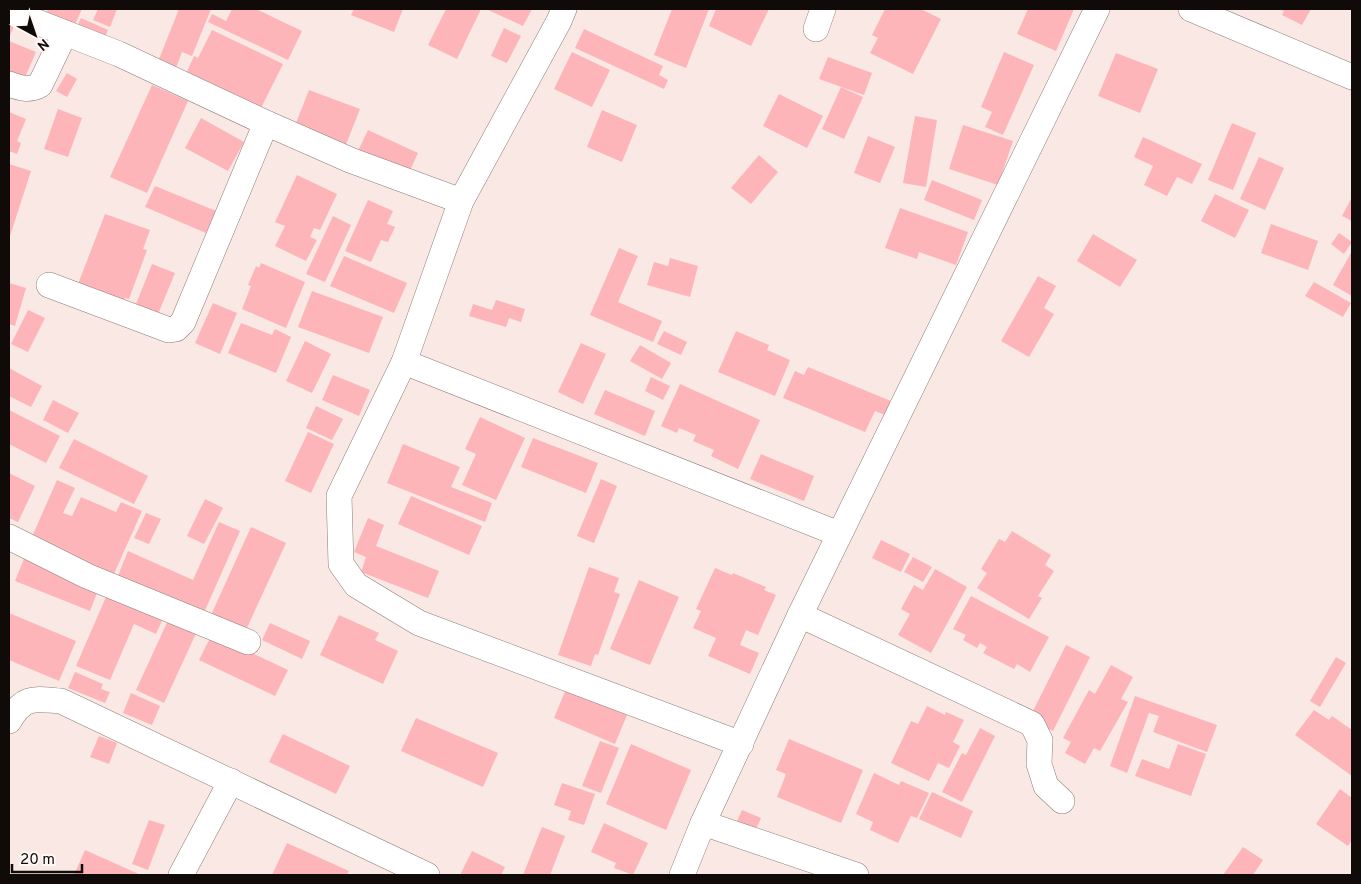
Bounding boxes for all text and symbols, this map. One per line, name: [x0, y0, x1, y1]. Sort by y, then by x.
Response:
north arrow: [10, 10, 60, 60]
text: N: [33, 34, 52, 54]
scale bar: [12, 842, 82, 874]
text: 20 m: [20, 851, 55, 870]

